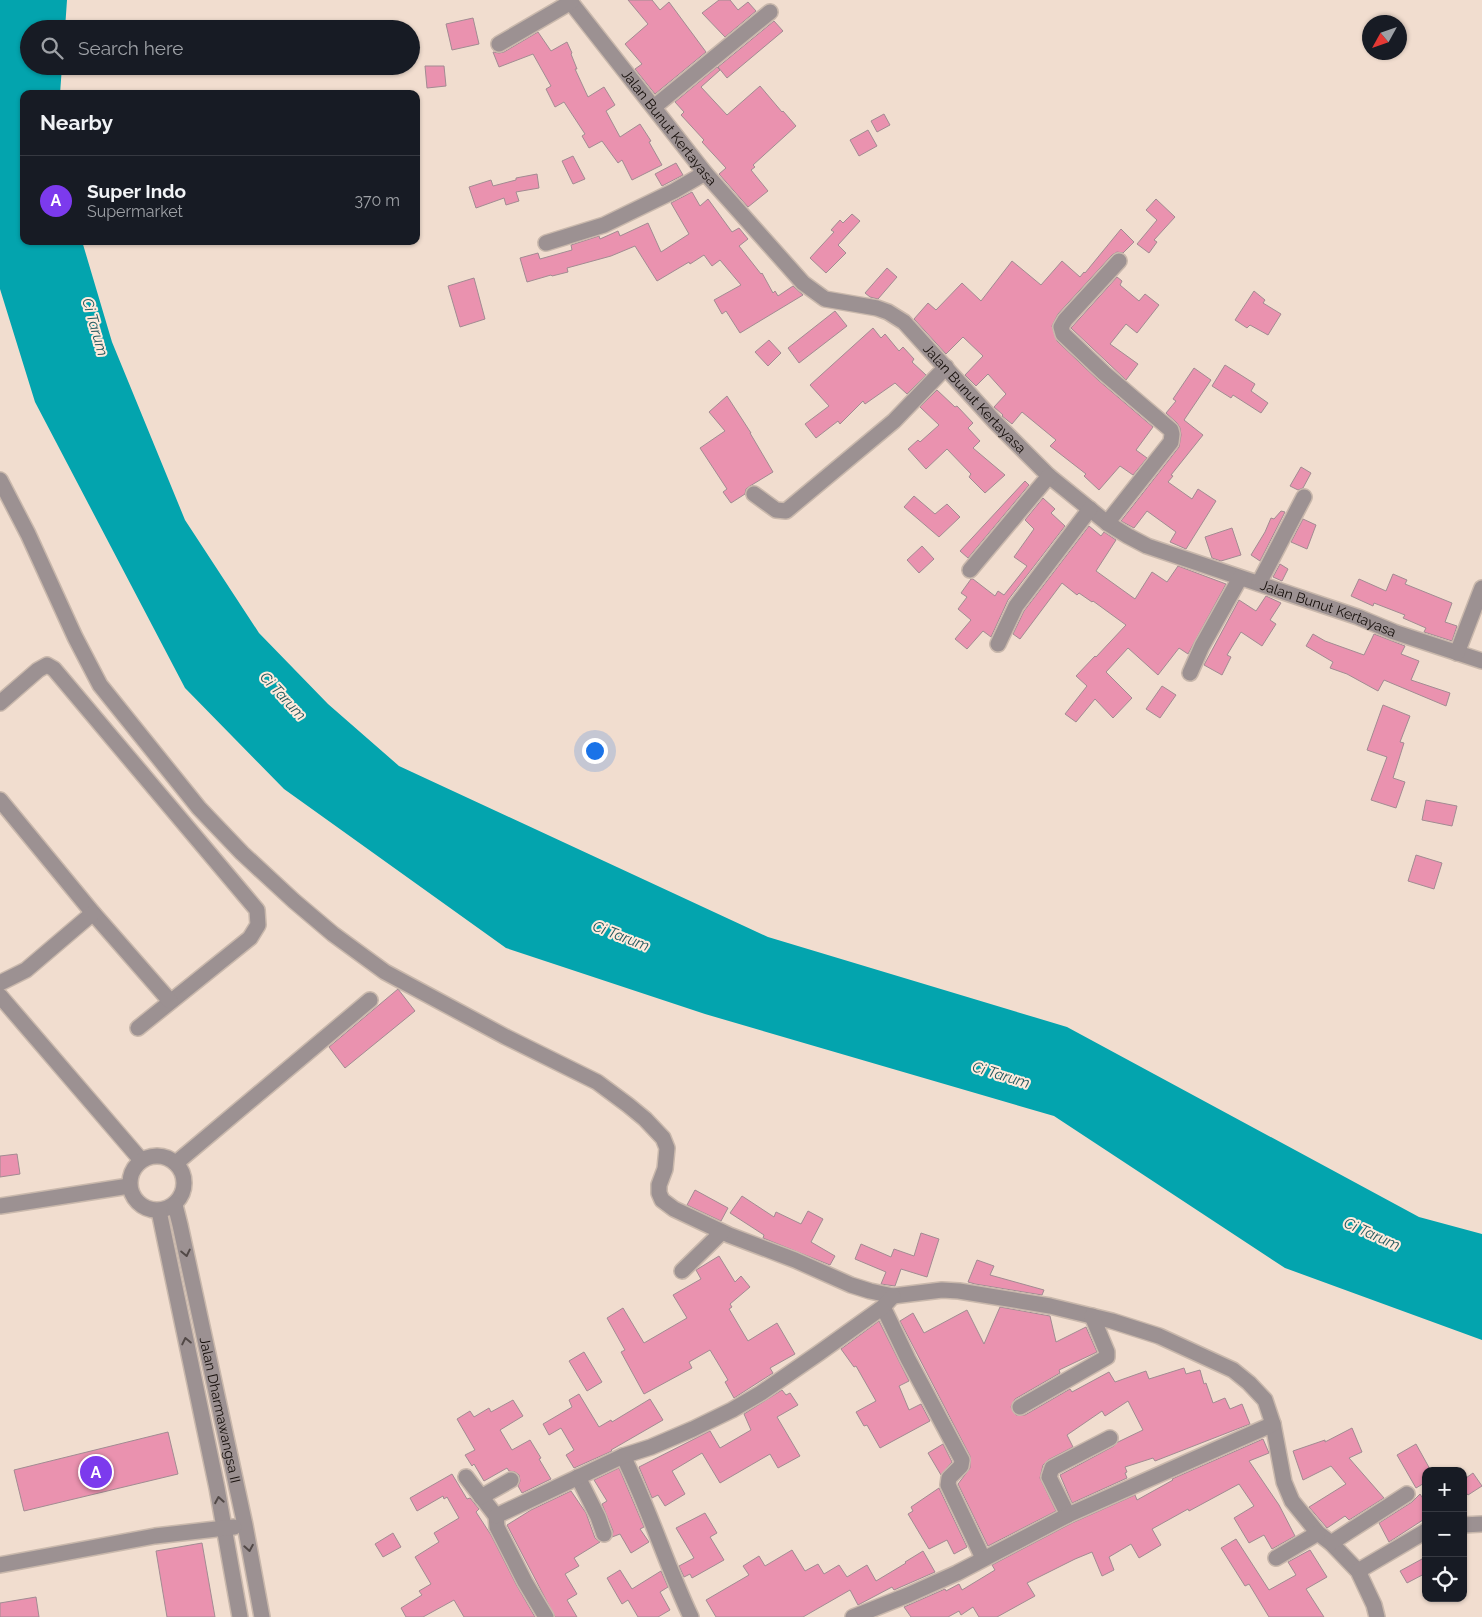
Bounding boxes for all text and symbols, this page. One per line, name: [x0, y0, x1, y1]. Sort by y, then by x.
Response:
north arrow: [1362, 15, 1407, 60]
search box: [20, 20, 420, 75]
icon: search: [38, 34, 66, 62]
text: Search here: [78, 37, 184, 59]
street label: Jalan Bunut Kertayasa: [619, 66, 720, 188]
text: Nearby: [40, 110, 113, 135]
text: Super Indo: [87, 180, 186, 202]
text: A: [51, 191, 61, 210]
text: 370 m: [354, 191, 400, 210]
text: Supermarket: [87, 202, 183, 221]
water label: Ci Tarum: [78, 296, 112, 358]
street label: Jalan Bunut Kertayasa: [920, 341, 1029, 456]
street label: Jalan Bunut Kertayasa: [1258, 577, 1399, 640]
water label: Ci Tarum: [256, 668, 310, 724]
your location: [582, 738, 608, 764]
water label: Ci Tarum: [590, 917, 652, 955]
water label: Ci Tarum: [970, 1058, 1032, 1092]
water label: Ci Tarum: [1341, 1214, 1403, 1254]
one-way arrow: [180, 1248, 191, 1257]
one-way arrow: [181, 1336, 192, 1345]
street label: Jalan Dharmawangsa II: [196, 1336, 244, 1485]
pin: A: [80, 1453, 112, 1491]
map controls: [1422, 1467, 1467, 1602]
button: +: [1422, 1467, 1467, 1512]
one-way arrow: [214, 1496, 224, 1504]
button: −: [1422, 1512, 1467, 1557]
one-way arrow: [244, 1544, 254, 1553]
button: locate: [1422, 1557, 1467, 1602]

